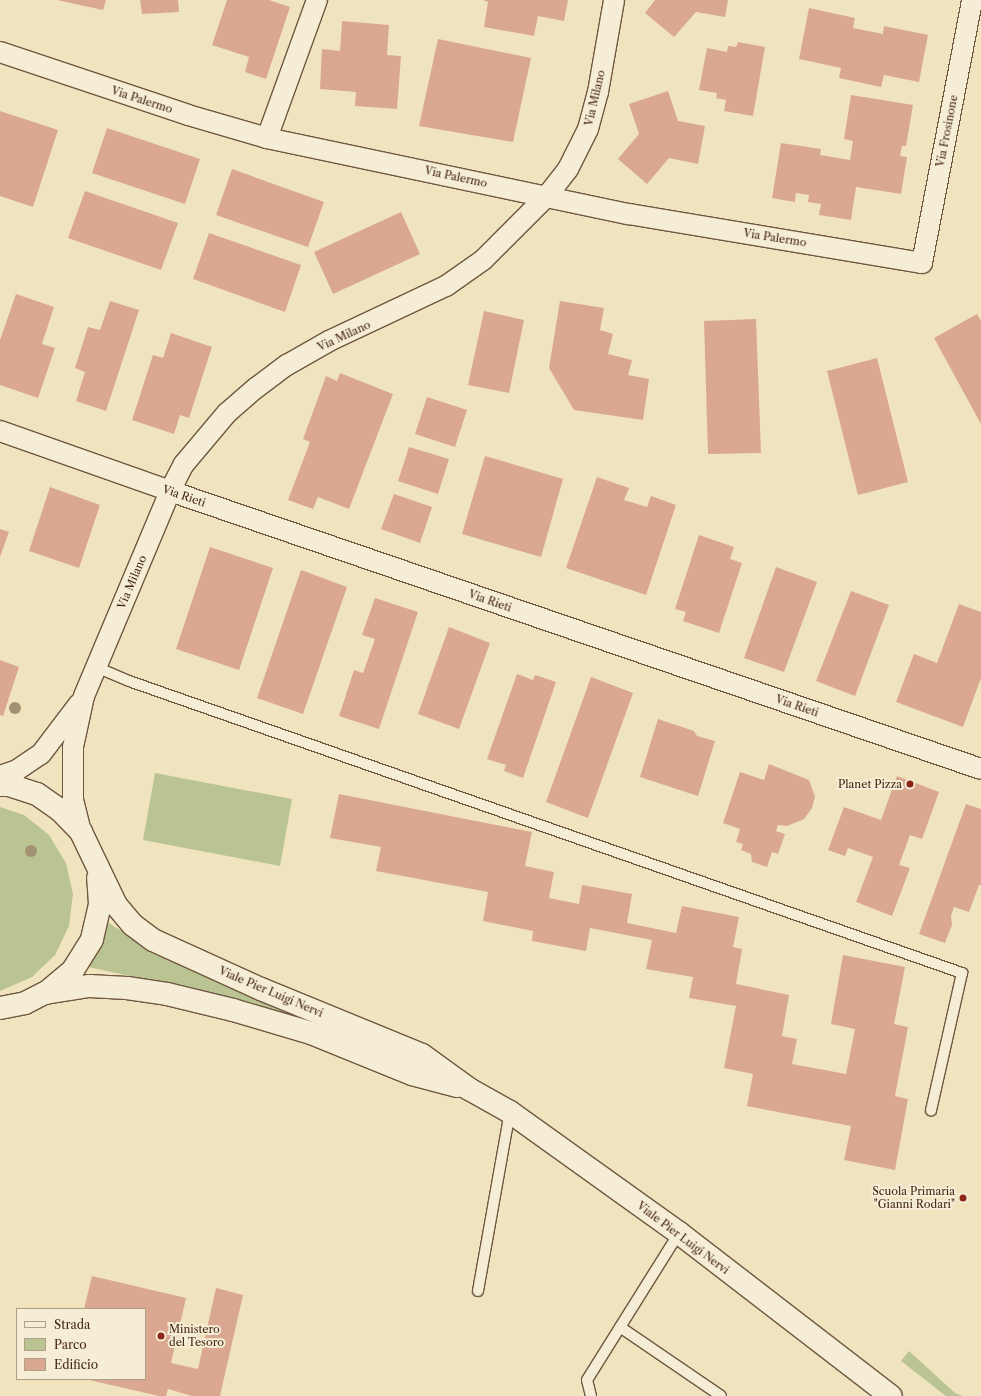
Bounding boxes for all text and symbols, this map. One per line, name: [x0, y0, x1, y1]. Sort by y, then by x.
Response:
street label: Via Milano: [582, 69, 608, 127]
street label: Via Palermo: [110, 84, 174, 116]
street label: Via Frosinone: [934, 94, 960, 168]
street label: Via Palermo: [423, 164, 489, 190]
street label: Via Palermo: [742, 226, 808, 250]
street label: Via Milano: [315, 318, 373, 354]
street label: Via Rieti: [161, 482, 207, 510]
street label: Via Milano: [115, 553, 149, 611]
street label: Via Rieti: [467, 587, 513, 615]
street label: Via Rieti: [774, 692, 820, 720]
place label: Planet Pizza: [838, 777, 902, 791]
marker: Planet Pizza: [905, 779, 915, 789]
street label: Viale Pier Luigi Nervi: [217, 964, 325, 1020]
place label: Scuola Primaria "Gianni Rodari": [872, 1185, 955, 1211]
marker: Scuola Primaria "Gianni Rodari": [958, 1193, 968, 1203]
street label: Viale Pier Luigi Nervi: [634, 1199, 732, 1277]
legend: [16, 1308, 146, 1380]
text: Strada: [54, 1317, 90, 1332]
place label: Ministero del Tesoro: [169, 1323, 224, 1349]
marker: Ministero del Tesoro: [156, 1331, 166, 1341]
text: Parco: [54, 1337, 87, 1352]
text: Edificio: [54, 1357, 98, 1372]

